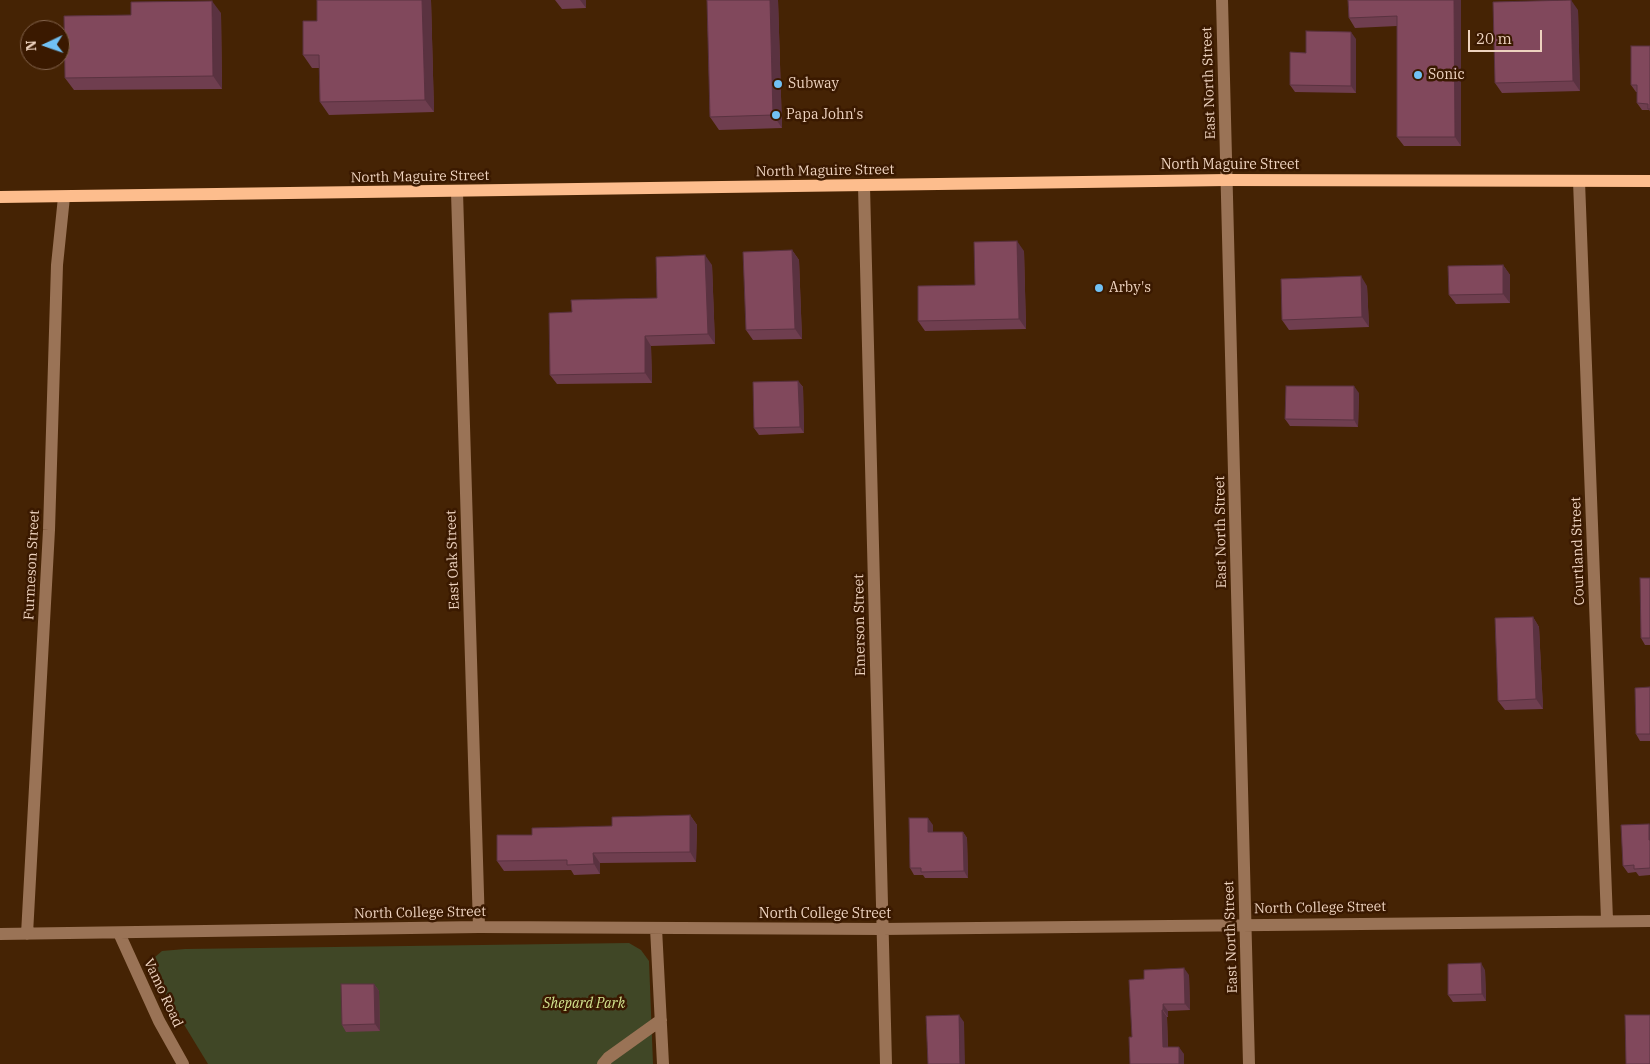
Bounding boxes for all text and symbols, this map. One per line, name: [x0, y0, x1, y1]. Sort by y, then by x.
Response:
north arrow: [20, 20, 70, 70]
scale bar: [1470, 20, 1544, 52]
street label: East North Street: [1199, 26, 1219, 140]
text: 20 m: [1476, 29, 1512, 48]
text: N: [22, 40, 40, 52]
place label: Sonic: [1428, 67, 1465, 83]
marker: Sonic: [1412, 69, 1424, 81]
place label: Subway: [788, 76, 839, 92]
marker: Subway: [772, 78, 784, 90]
place label: Papa John's: [786, 107, 863, 123]
marker: Papa John's: [770, 109, 782, 121]
street label: North Maguire Street: [1161, 157, 1299, 173]
street label: North Maguire Street: [755, 161, 895, 181]
street label: North Maguire Street: [350, 167, 490, 187]
place label: Arby's: [1109, 280, 1151, 296]
marker: Arby's: [1093, 282, 1105, 294]
street label: East North Street: [1212, 475, 1230, 589]
street label: Courtland Street: [1568, 496, 1588, 606]
street label: Furmeson Street: [21, 509, 43, 621]
street label: East Oak Street: [443, 510, 463, 610]
street label: Emerson Street: [851, 574, 869, 676]
street label: East North Street: [1221, 880, 1241, 994]
street label: North College Street: [1254, 898, 1386, 918]
street label: North College Street: [354, 903, 486, 923]
street label: North College Street: [759, 906, 891, 922]
street label: Vamo Road: [140, 956, 186, 1030]
park label: Shepard Park: [543, 996, 625, 1012]

